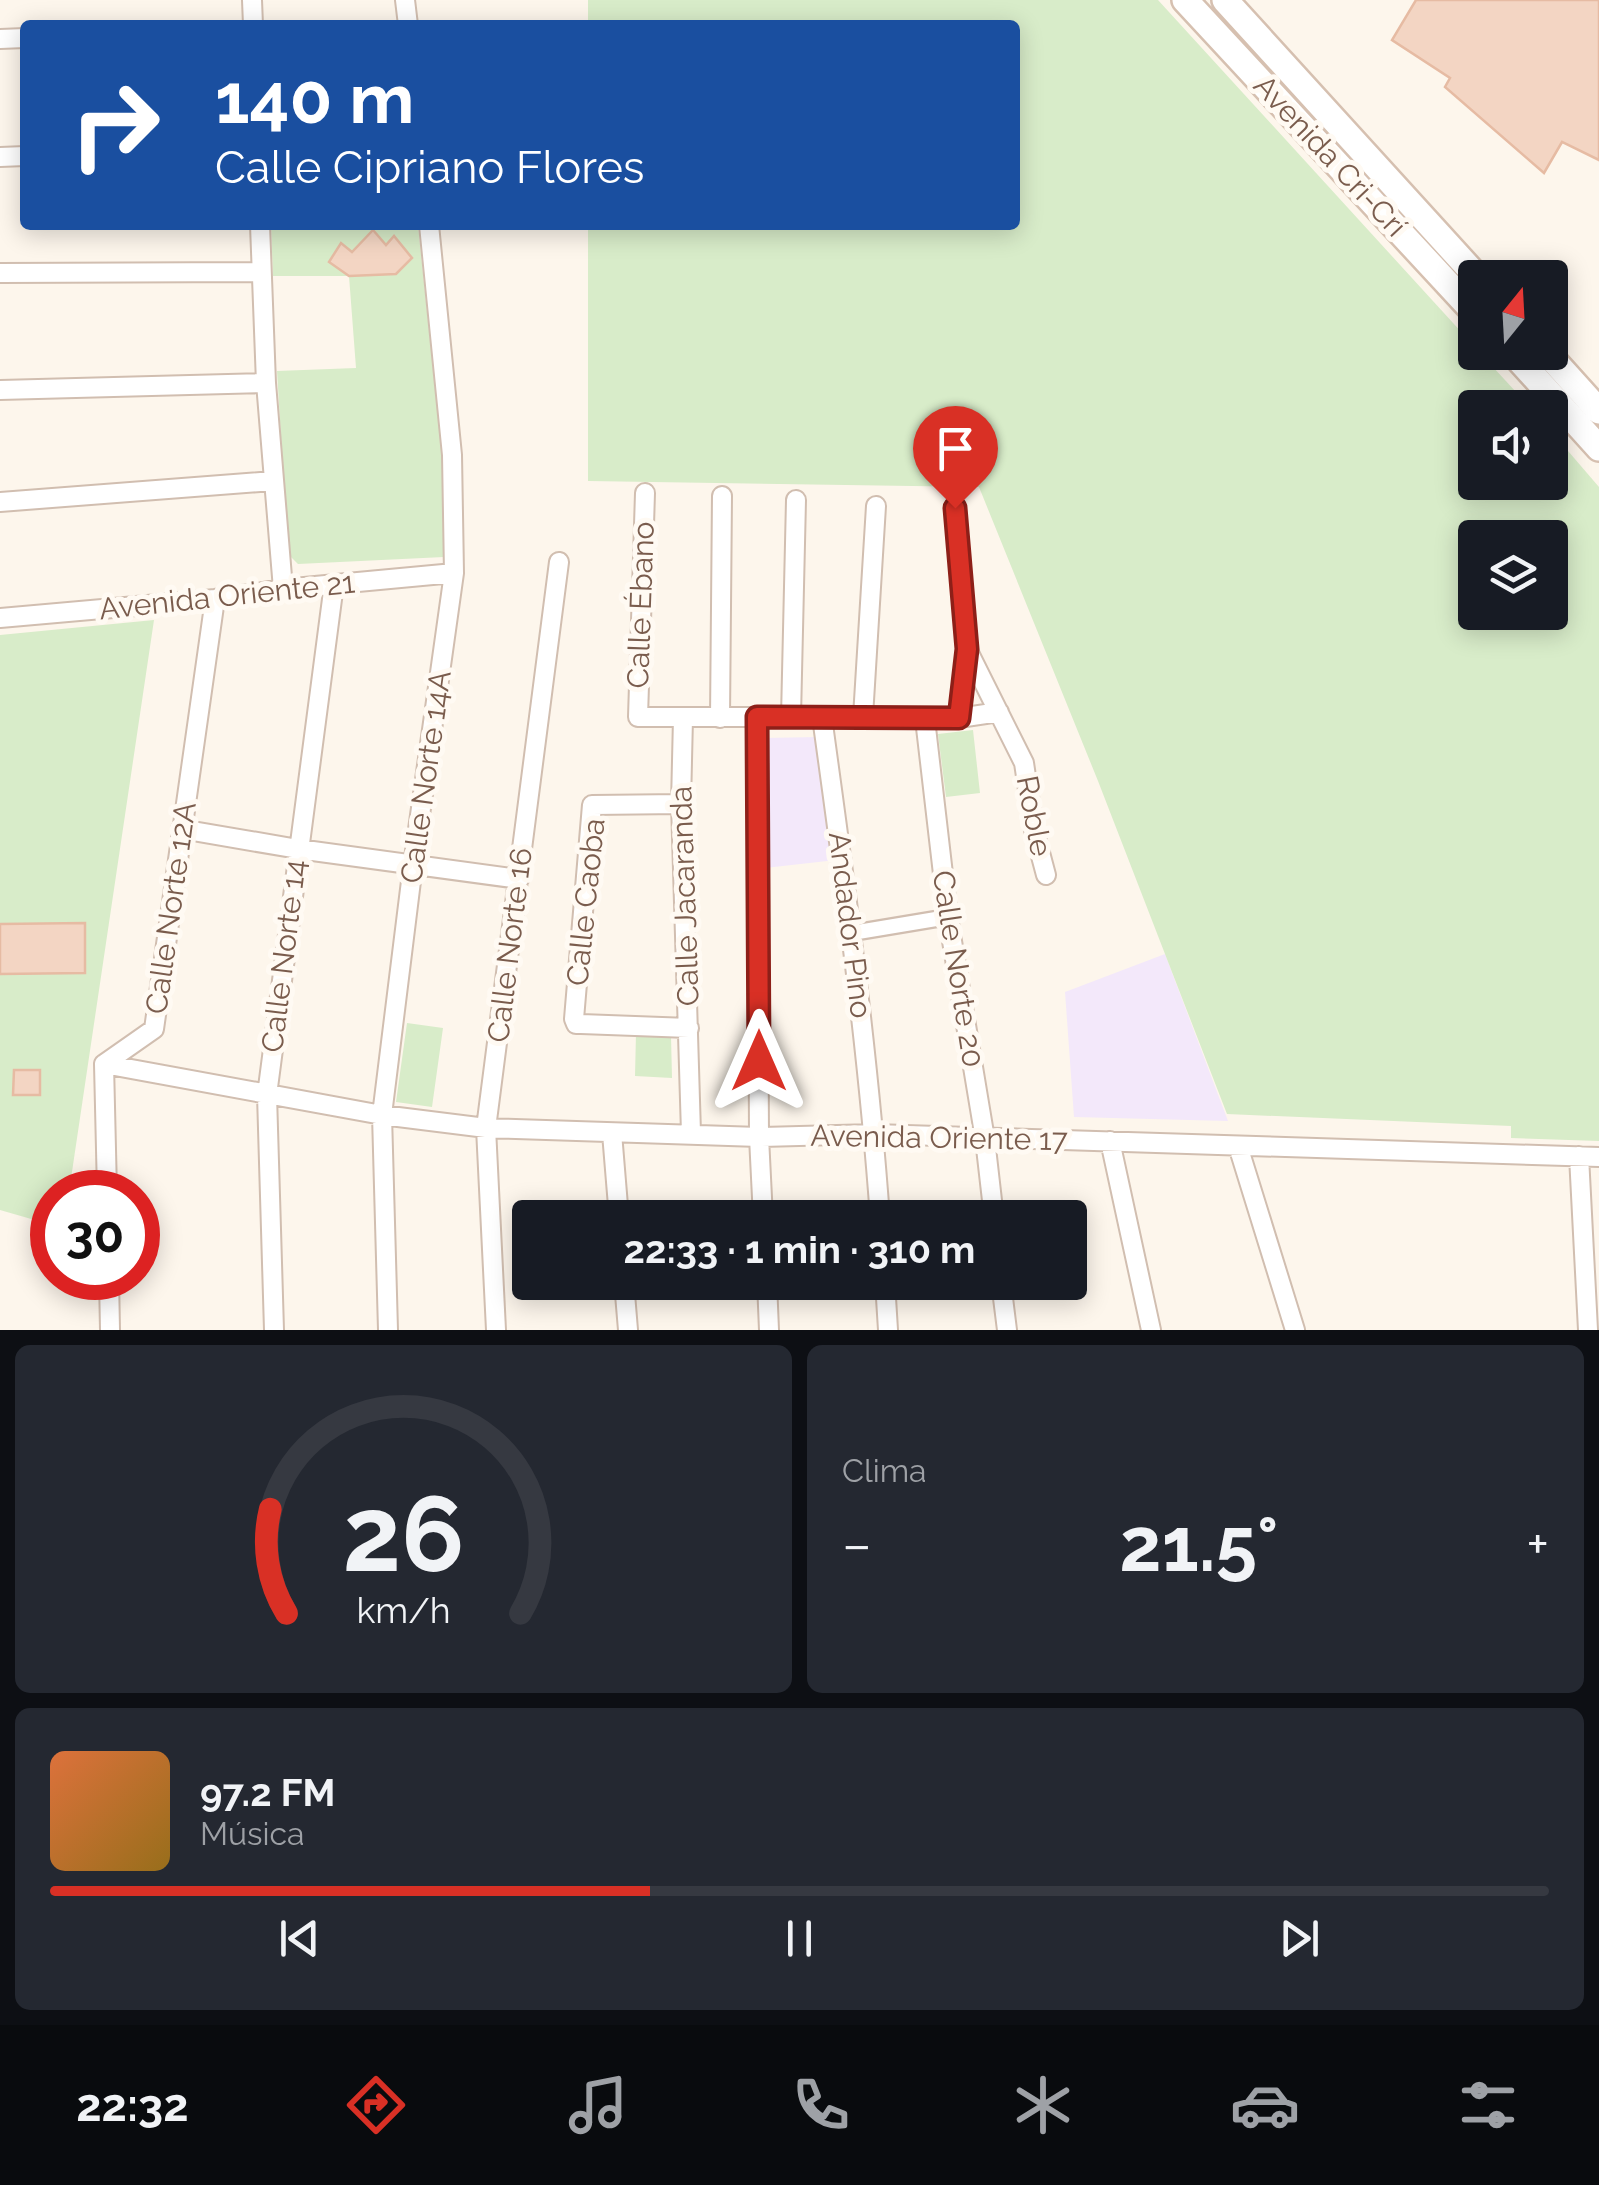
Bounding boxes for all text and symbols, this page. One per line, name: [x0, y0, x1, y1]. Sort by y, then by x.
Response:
text: 140 m: [215, 57, 415, 139]
icon: right: [50, 60, 180, 190]
street label: Avenida Cri-Crí: [1247, 68, 1414, 244]
text: Calle Cipriano Flores: [215, 141, 645, 194]
north arrow: [1458, 260, 1568, 370]
map controls: [1458, 260, 1568, 630]
button: sound: [1458, 390, 1568, 500]
pin: [913, 406, 998, 509]
icon: arrive: [928, 421, 983, 476]
button: layers: [1458, 520, 1568, 630]
street label: Calle Ébano: [620, 521, 661, 689]
street label: Avenida Oriente 21: [97, 565, 357, 626]
street label: Calle Norte 14A: [393, 668, 458, 886]
street label: Roble: [1010, 773, 1059, 859]
street label: Calle Jacaranda: [663, 785, 706, 1007]
street label: Calle Norte 12A: [138, 800, 203, 1016]
street label: Calle Caoba: [559, 817, 612, 987]
street label: Andador Pino: [822, 830, 879, 1020]
street label: Calle Norte 16: [480, 846, 539, 1044]
street label: Calle Norte 14: [254, 857, 313, 1054]
street label: Calle Norte 20: [926, 868, 991, 1070]
position arrow: [707, 1009, 811, 1113]
street label: Avenida Oriente 17: [810, 1118, 1068, 1157]
speed limit sign: 30: [30, 1170, 160, 1300]
text: 22:33 · 1 min · 310 m: [624, 1227, 975, 1272]
text: Clima: [842, 1452, 926, 1489]
text: 26: [343, 1473, 464, 1595]
text: 21.5°: [1119, 1500, 1278, 1589]
text: −: [842, 1512, 872, 1577]
text: +: [1526, 1512, 1549, 1577]
text: km/h: [356, 1589, 451, 1631]
text: 97.2 FM: [200, 1770, 335, 1815]
text: Música: [200, 1815, 305, 1852]
icon: previous: [272, 1911, 327, 1966]
icon: pause: [772, 1911, 827, 1966]
icon: next: [1272, 1911, 1327, 1966]
icon: directions: [341, 2070, 411, 2140]
icon: music: [563, 2070, 633, 2140]
icon: phone: [786, 2070, 856, 2140]
icon: climate: [1008, 2070, 1078, 2140]
icon: car: [1230, 2070, 1300, 2140]
icon: filters: [1453, 2070, 1523, 2140]
text: 22:32: [76, 2079, 189, 2132]

